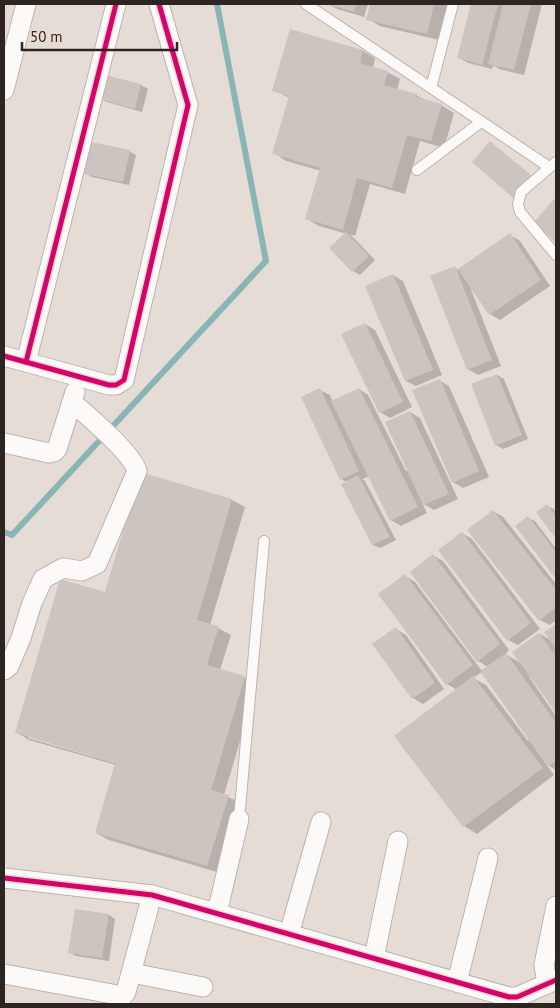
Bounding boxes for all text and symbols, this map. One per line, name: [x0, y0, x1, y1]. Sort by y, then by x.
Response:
scale bar: [22, 20, 178, 52]
text: 50 m: [30, 27, 63, 46]

